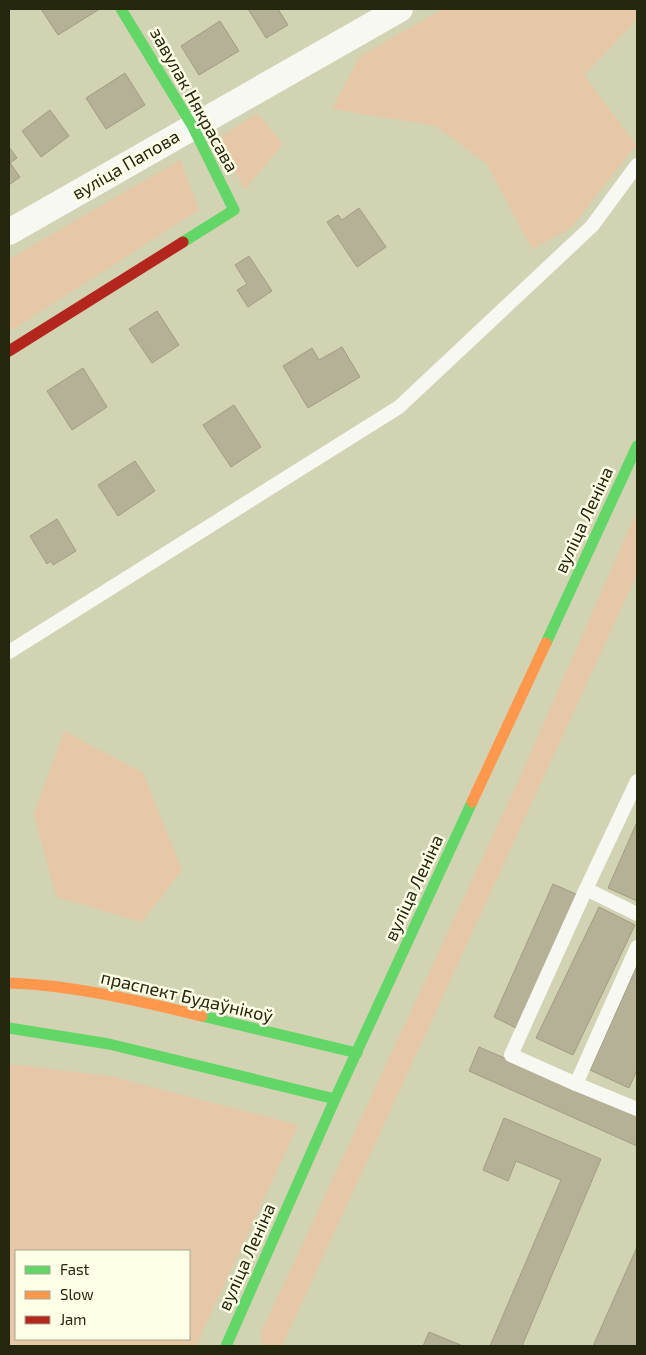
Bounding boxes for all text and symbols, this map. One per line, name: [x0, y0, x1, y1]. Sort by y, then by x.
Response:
street label: завулак Някрасава: [146, 23, 244, 176]
street label: вуліца Папова: [68, 124, 183, 204]
street label: вуліца Леніна: [549, 463, 617, 576]
street label: вуліца Леніна: [379, 831, 447, 944]
street label: праспект Будаўнікоў: [99, 965, 276, 1027]
street label: вуліца Леніна: [213, 1200, 280, 1314]
legend: [15, 1250, 190, 1340]
text: Fast: [60, 1260, 90, 1278]
text: Slow: [60, 1285, 94, 1303]
text: Jam: [60, 1310, 86, 1328]

